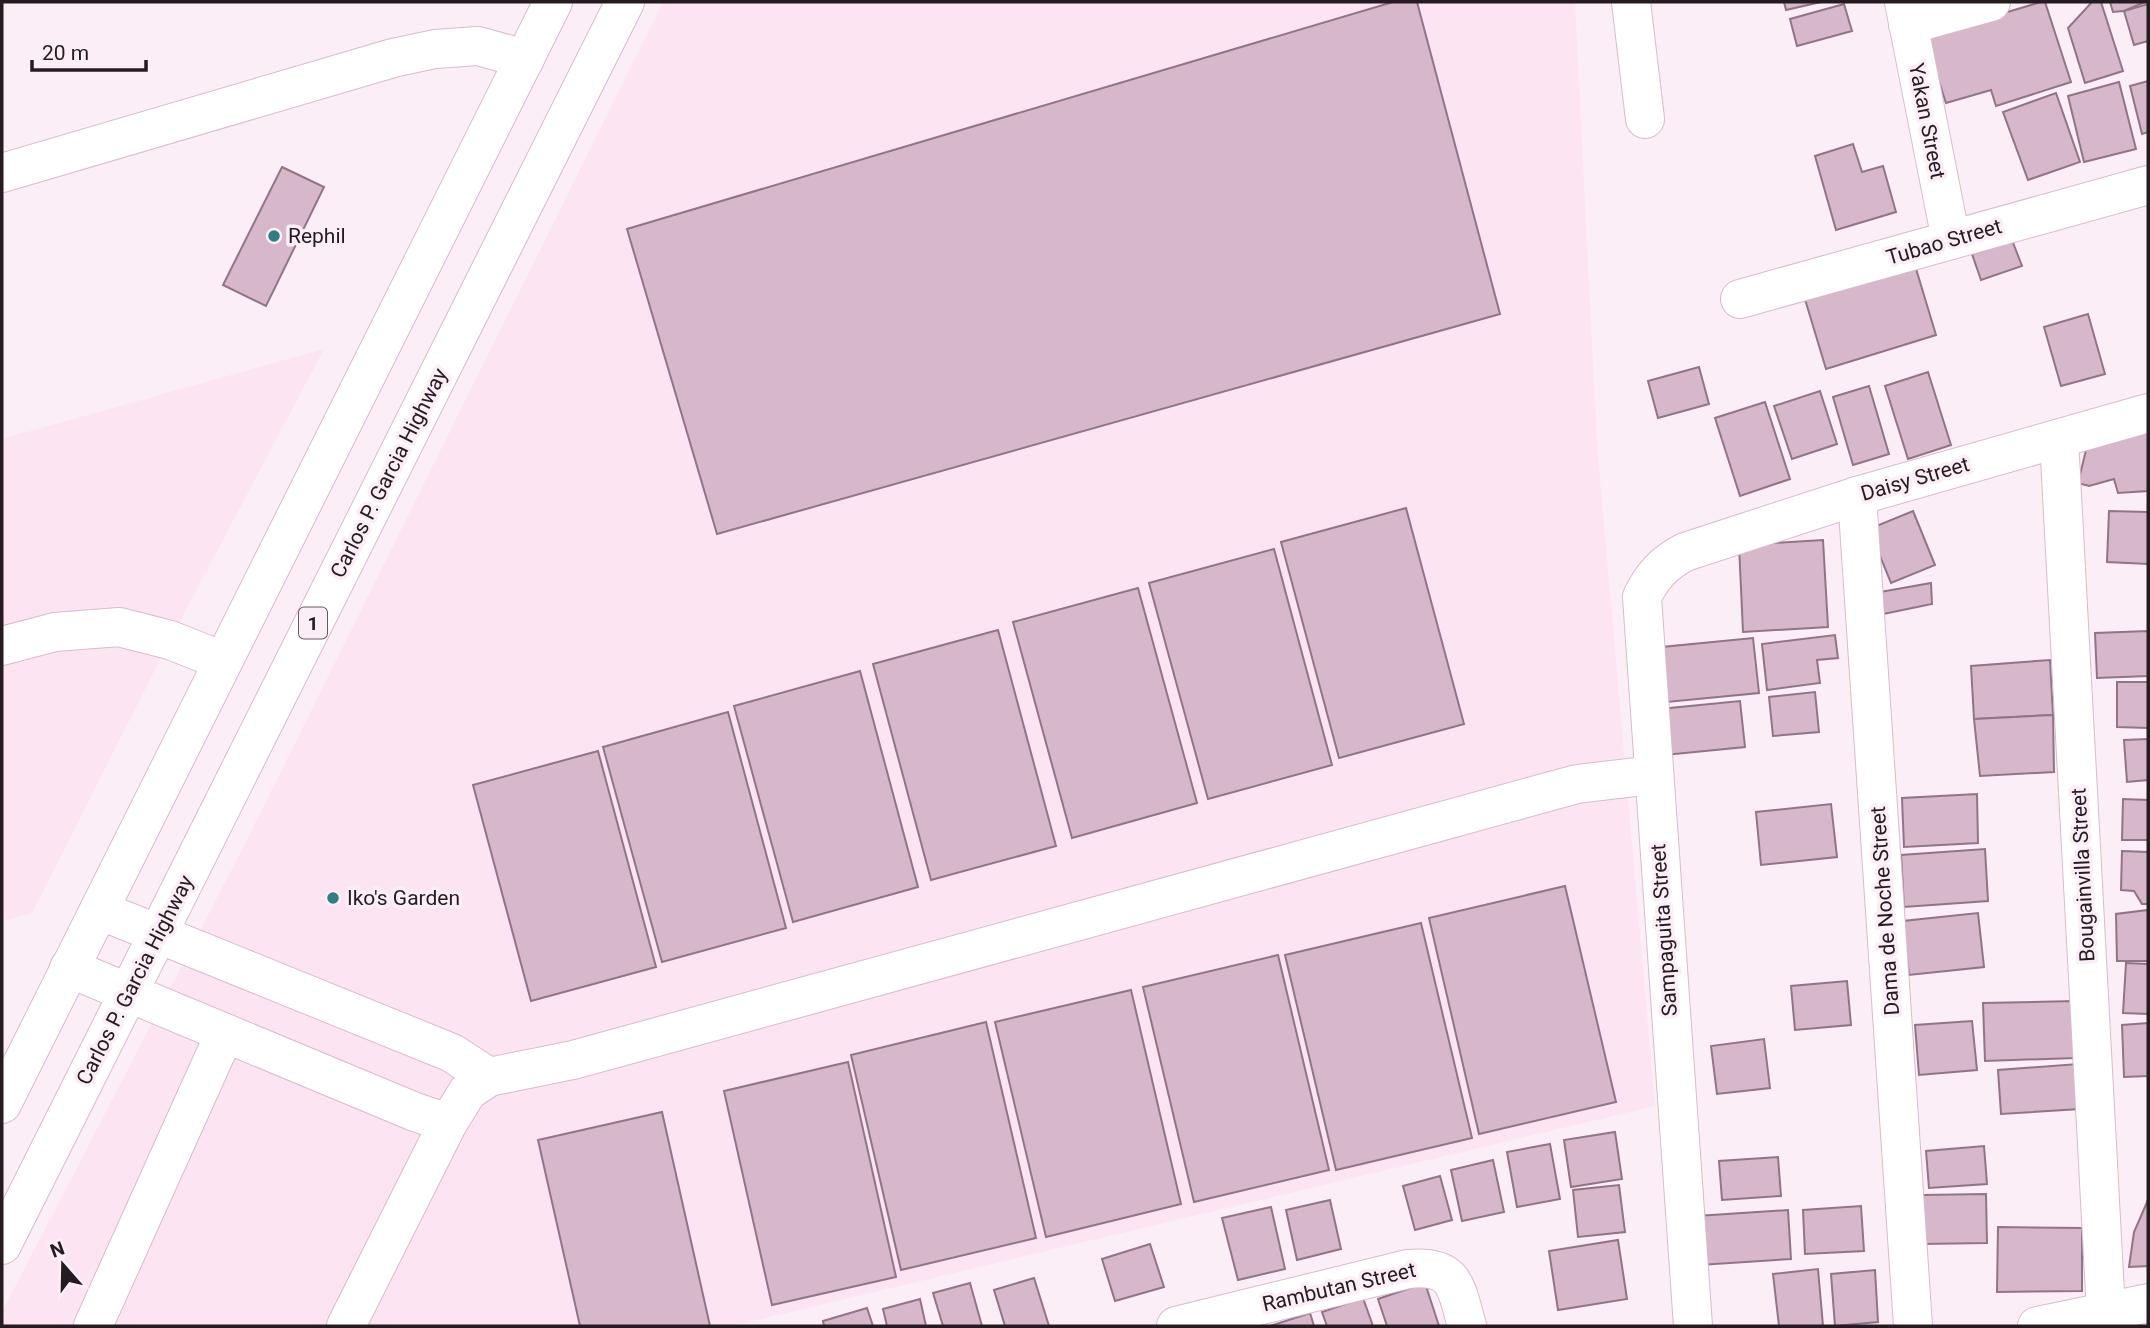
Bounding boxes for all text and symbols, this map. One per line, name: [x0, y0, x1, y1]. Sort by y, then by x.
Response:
scale bar: [32, 28, 145, 72]
text: 20 m: [42, 41, 89, 65]
street label: Yakan Street: [1904, 61, 1950, 181]
street label: Tubao Street: [1884, 214, 2005, 270]
place label: Rephil: [288, 224, 346, 248]
marker: Rephil: [266, 228, 282, 244]
street label: Carlos P. Garcia Highway: [326, 364, 452, 582]
street label: Daisy Street: [1858, 452, 1972, 506]
road number: 1: [299, 608, 327, 638]
street label: Bougainvilla Street: [2066, 787, 2100, 963]
street label: Dama de Noche Street: [1866, 805, 1904, 1016]
street label: Sampaguita Street: [1646, 843, 1682, 1017]
street label: Carlos P. Garcia Highway: [72, 871, 198, 1089]
place label: Iko's Garden: [347, 886, 460, 910]
marker: Iko's Garden: [325, 890, 341, 906]
north arrow: [28, 1230, 98, 1300]
text: N: [47, 1236, 68, 1263]
street label: Rambutan Street: [1260, 1258, 1418, 1316]

